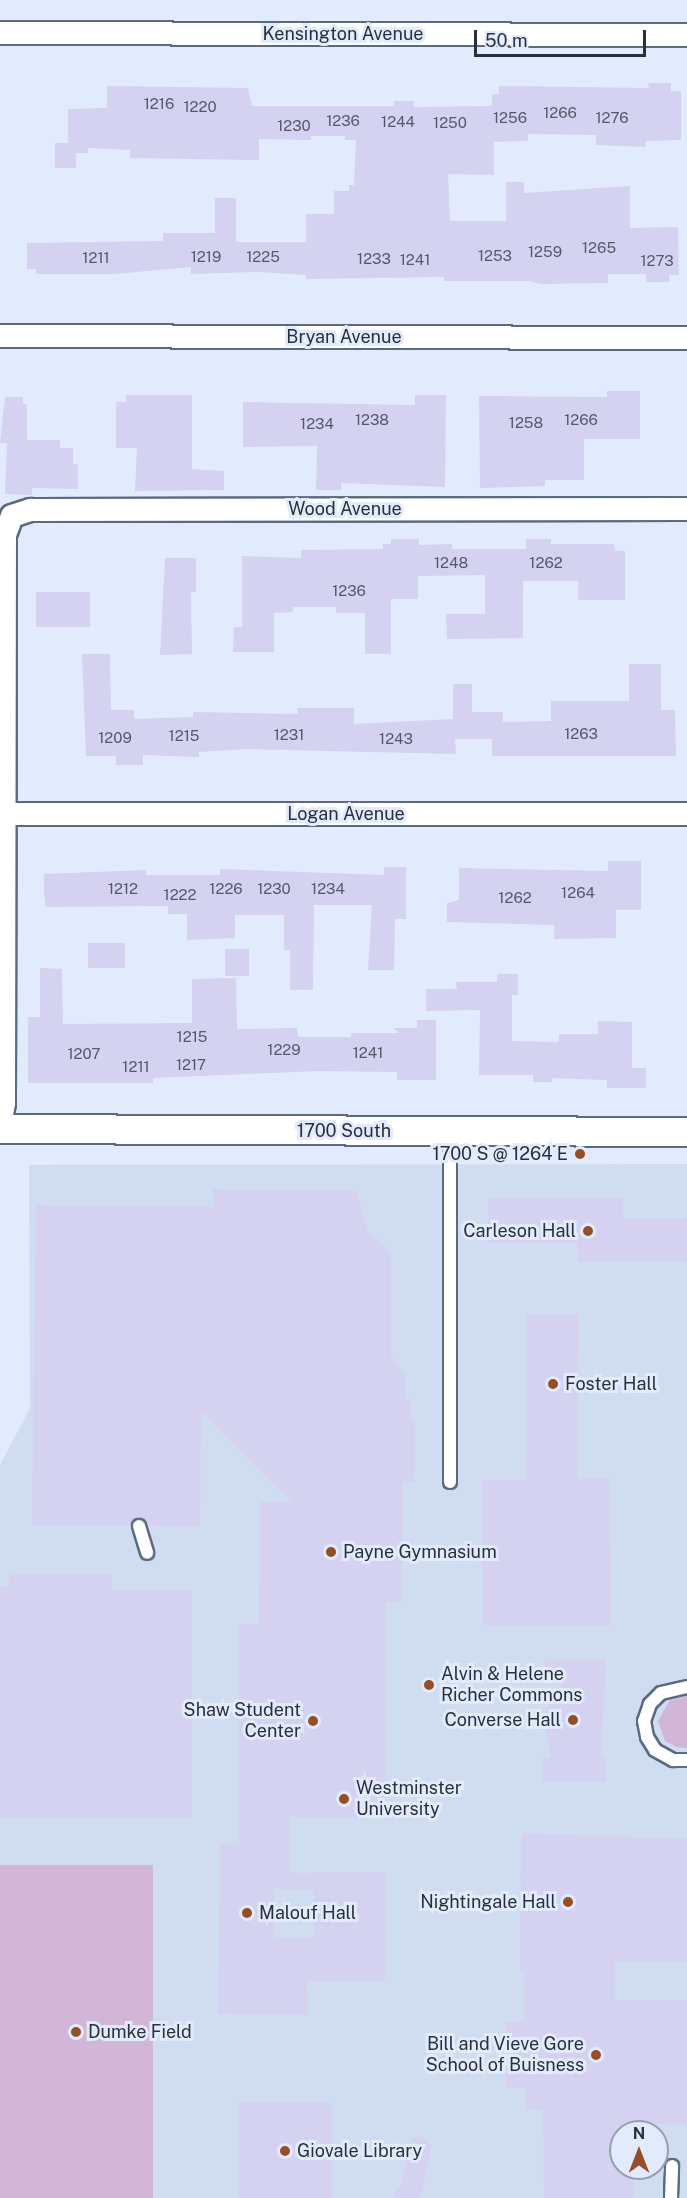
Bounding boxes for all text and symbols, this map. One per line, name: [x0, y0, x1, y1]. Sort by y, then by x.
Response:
scale bar: [477, 18, 650, 56]
street label: Kensington Avenue: [262, 23, 424, 45]
text: 50 m: [485, 30, 528, 51]
house number: 1216: [144, 95, 174, 113]
house number: 1220: [183, 98, 217, 116]
house number: 1266: [543, 104, 577, 122]
house number: 1256: [493, 109, 527, 127]
house number: 1276: [595, 109, 629, 127]
house number: 1236: [326, 112, 360, 130]
house number: 1244: [381, 113, 415, 131]
house number: 1250: [433, 114, 467, 132]
house number: 1230: [277, 117, 311, 135]
house number: 1265: [582, 239, 616, 257]
house number: 1259: [528, 243, 562, 261]
house number: 1253: [478, 247, 512, 265]
house number: 1219: [191, 248, 221, 266]
house number: 1225: [246, 248, 280, 266]
house number: 1211: [82, 249, 110, 267]
house number: 1233: [357, 250, 391, 268]
house number: 1241: [400, 251, 430, 269]
house number: 1273: [640, 252, 674, 270]
street label: Bryan Avenue: [286, 326, 402, 348]
house number: 1238: [355, 411, 389, 429]
house number: 1266: [564, 411, 598, 429]
house number: 1258: [509, 414, 543, 432]
house number: 1234: [300, 415, 334, 433]
street label: Wood Avenue: [288, 498, 402, 520]
house number: 1248: [434, 554, 468, 572]
house number: 1262: [529, 554, 563, 572]
house number: 1236: [332, 582, 366, 600]
house number: 1263: [564, 725, 598, 743]
house number: 1231: [274, 726, 304, 744]
house number: 1215: [169, 727, 199, 745]
house number: 1209: [98, 729, 132, 747]
house number: 1243: [379, 730, 413, 748]
street label: Logan Avenue: [287, 803, 405, 825]
house number: 1212: [108, 880, 138, 898]
house number: 1226: [209, 880, 243, 898]
house number: 1230: [257, 880, 291, 898]
house number: 1234: [311, 880, 345, 898]
house number: 1264: [561, 884, 595, 902]
house number: 1222: [164, 886, 196, 904]
house number: 1262: [498, 889, 532, 907]
house number: 1215: [177, 1028, 207, 1046]
house number: 1229: [267, 1041, 301, 1059]
house number: 1241: [353, 1044, 383, 1062]
house number: 1207: [68, 1045, 100, 1063]
house number: 1217: [176, 1056, 206, 1074]
house number: 1211: [122, 1058, 150, 1076]
street label: 1700 South: [297, 1120, 391, 1142]
place label: 1700 S @ 1264 E: [432, 1143, 568, 1165]
marker: 1700 S @ 1264 E: [573, 1147, 587, 1161]
place label: Carleson Hall: [463, 1220, 576, 1242]
marker: Carleson Hall: [581, 1224, 595, 1238]
place label: Foster Hall: [565, 1373, 657, 1395]
marker: Foster Hall: [546, 1377, 560, 1391]
place label: Payne Gymnasium: [343, 1541, 497, 1563]
marker: Payne Gymnasium: [324, 1545, 338, 1559]
place label: Alvin & Helene Richer Commons: [441, 1664, 582, 1706]
marker: Alvin & Helene Richer Commons: [422, 1678, 436, 1692]
place label: Shaw Student Center: [184, 1700, 301, 1742]
place label: Converse Hall: [444, 1709, 561, 1731]
marker: Converse Hall: [566, 1713, 580, 1727]
marker: Shaw Student Center: [306, 1714, 320, 1728]
place label: Westminster University: [356, 1778, 462, 1820]
marker: Westminster University: [337, 1792, 351, 1806]
place label: Nightingale Hall: [420, 1891, 556, 1913]
marker: Nightingale Hall: [561, 1895, 575, 1909]
place label: Malouf Hall: [259, 1902, 356, 1924]
marker: Malouf Hall: [240, 1906, 254, 1920]
place label: Dumke Field: [88, 2021, 192, 2043]
marker: Dumke Field: [69, 2025, 83, 2039]
place label: Bill and Vieve Gore School of Buisness: [425, 2034, 584, 2076]
marker: Bill and Vieve Gore School of Buisness: [589, 2048, 603, 2062]
north arrow: [609, 2120, 669, 2180]
text: N: [633, 2124, 645, 2143]
place label: Giovale Library: [297, 2140, 422, 2162]
marker: Giovale Library: [278, 2144, 292, 2158]

